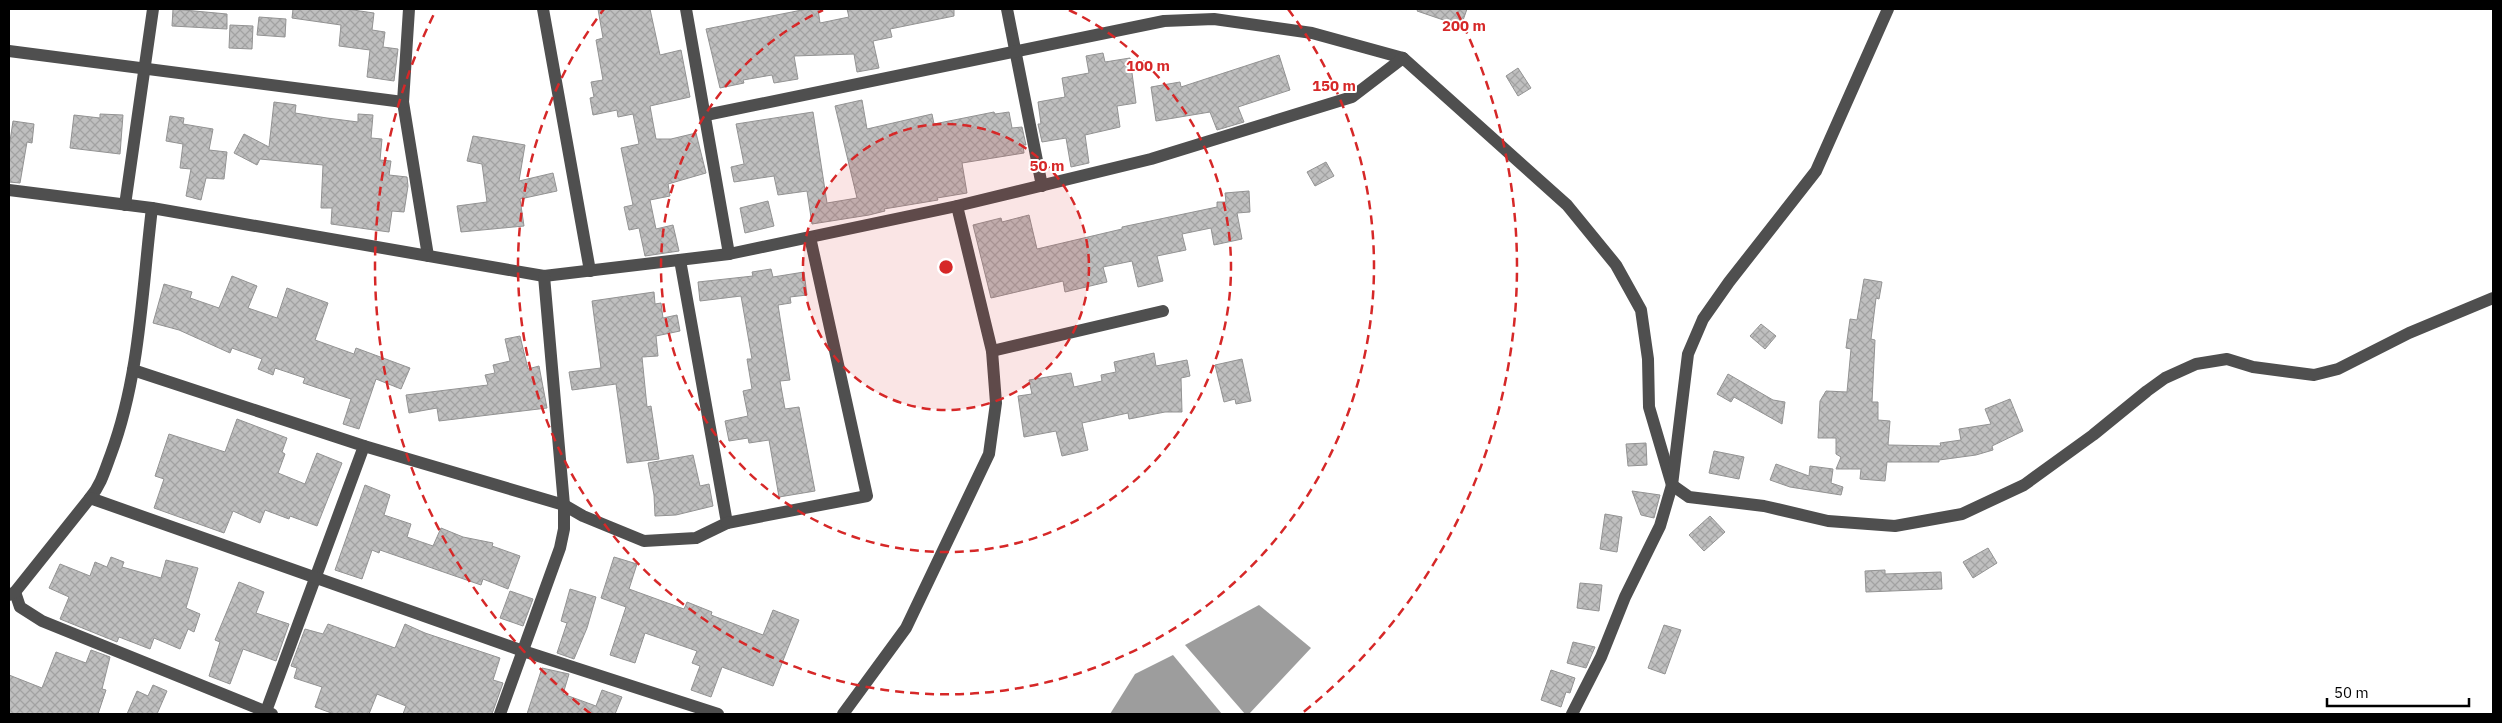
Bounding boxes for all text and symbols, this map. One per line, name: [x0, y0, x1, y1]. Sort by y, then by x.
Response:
text: 200 m: [1442, 16, 1486, 35]
text: 100 m: [1126, 56, 1170, 75]
text: 150 m: [1312, 76, 1356, 95]
text: 50 m: [1030, 156, 1064, 175]
centre of rings: [937, 258, 955, 276]
scale bar: [2327, 676, 2470, 708]
text: 50 m: [2334, 683, 2369, 702]

